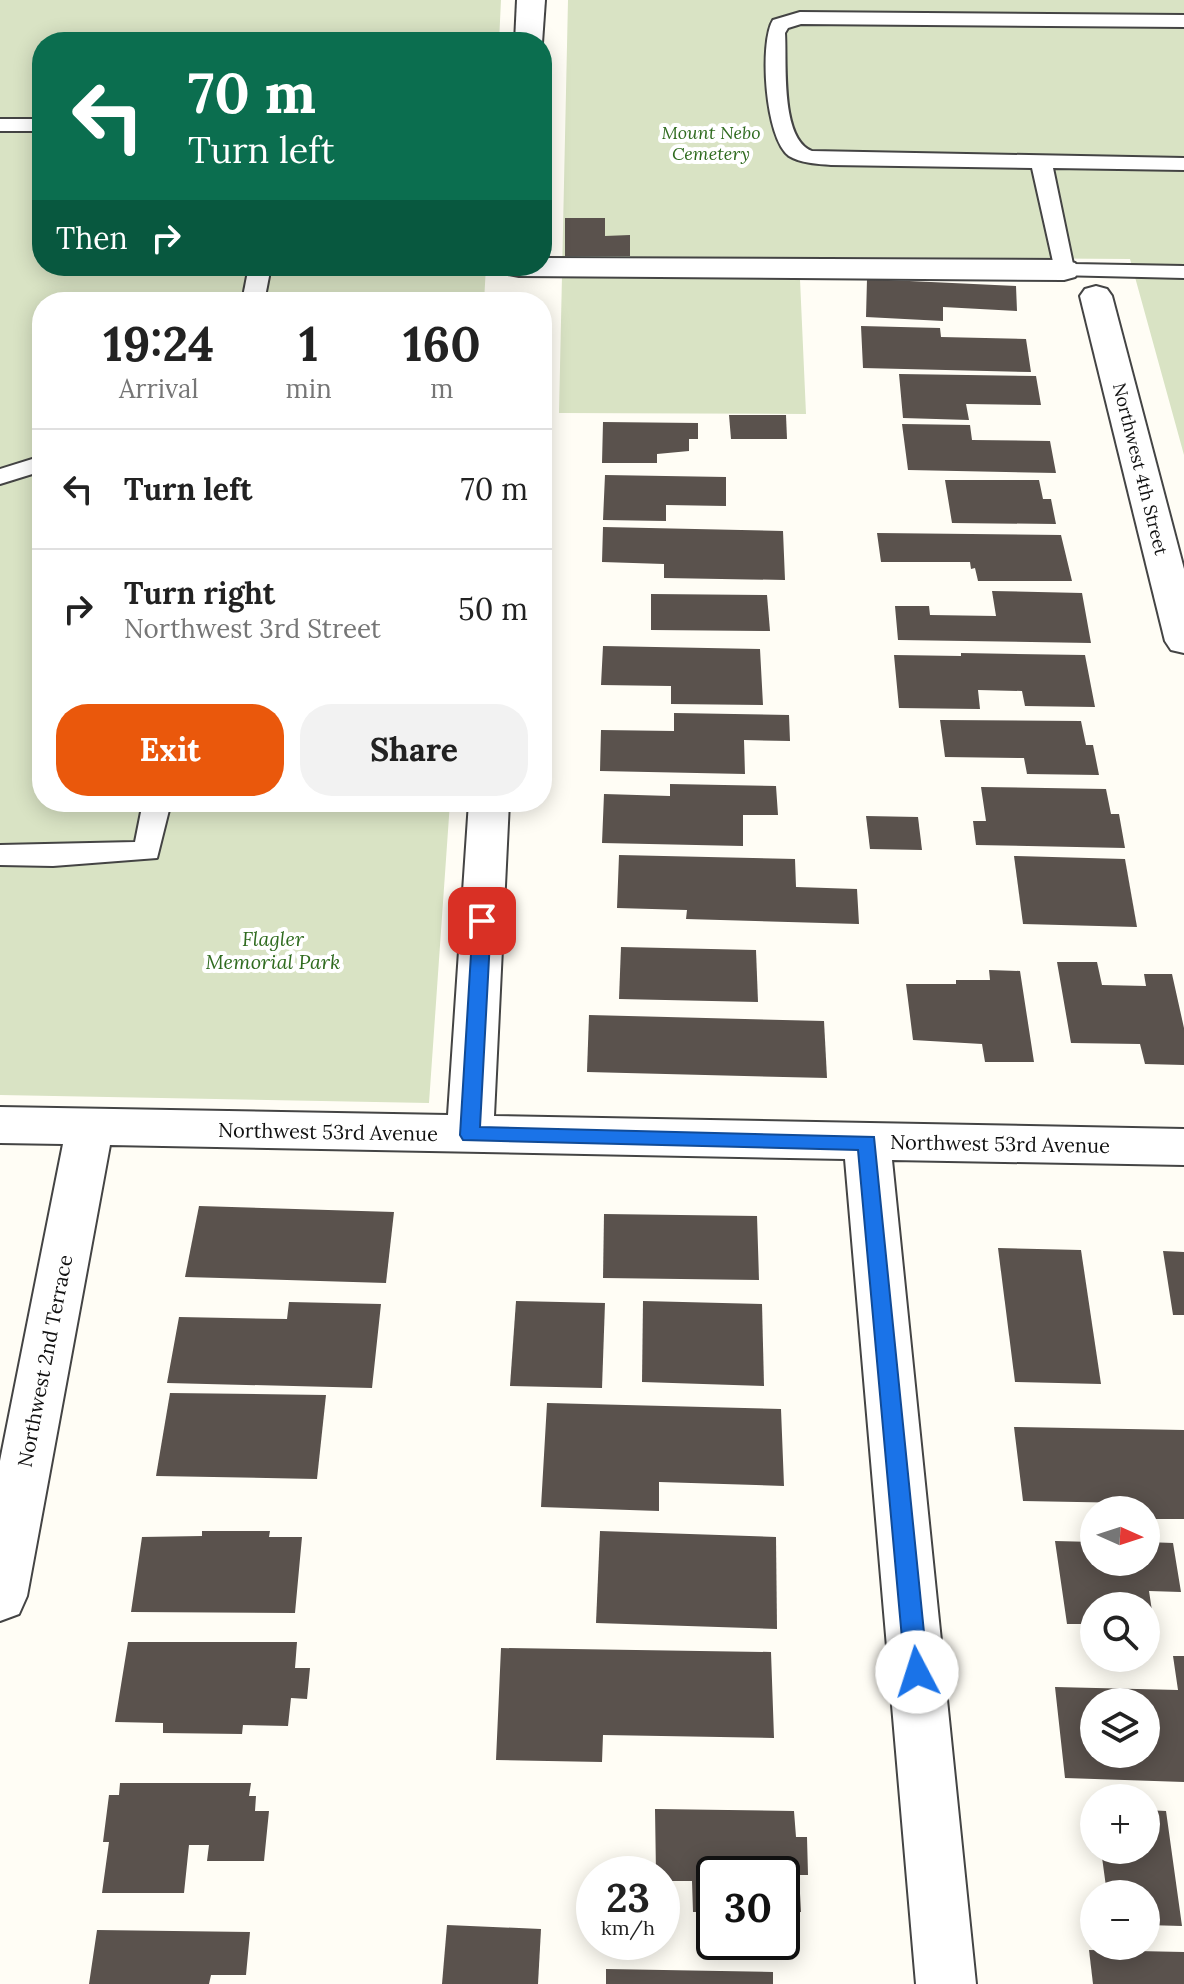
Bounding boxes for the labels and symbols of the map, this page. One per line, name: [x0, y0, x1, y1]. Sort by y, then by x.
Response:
park label: Mount Nebo Cemetery: [661, 121, 761, 165]
street label: Northwest 4th Street: [1108, 380, 1173, 558]
pin: [448, 887, 516, 955]
park label: Flagler Memorial Park: [206, 926, 340, 974]
street label: Northwest 53rd Avenue: [218, 1117, 438, 1146]
street label: Northwest 53rd Avenue: [890, 1129, 1110, 1158]
street label: Northwest 2nd Terrace: [12, 1253, 77, 1469]
north arrow: [1080, 1496, 1160, 1576]
position arrow: [875, 1630, 959, 1714]
speed limit sign: 30: [696, 1856, 800, 1960]

